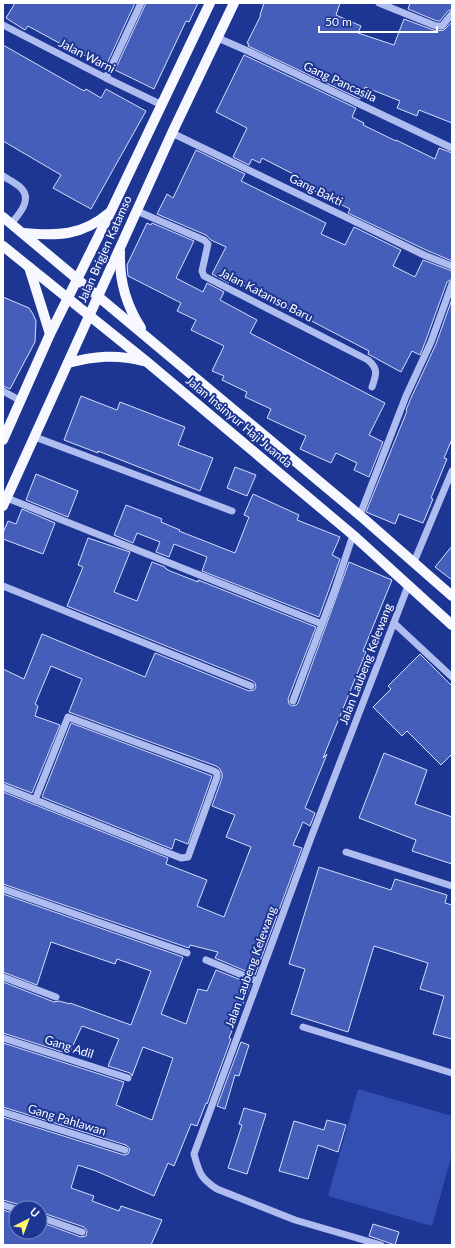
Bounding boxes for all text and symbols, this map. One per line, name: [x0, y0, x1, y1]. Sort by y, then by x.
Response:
scale bar: [319, 8, 437, 34]
text: 50 m: [325, 14, 352, 29]
street label: Jalan Warni: [57, 35, 118, 76]
street label: Gang Pancasila: [301, 58, 379, 105]
street label: Gang Bakti: [287, 170, 345, 209]
street label: Jalan Brigjen Katamso: [74, 193, 135, 305]
street label: Jalan Katamso Baru: [217, 264, 316, 325]
street label: Jalan Insinyur Haji Juanda: [183, 373, 296, 471]
street label: Jalan Laubeng Kelewang: [336, 601, 396, 726]
street label: Jalan Laubeng Kelewang: [222, 904, 280, 1030]
street label: Gang Adil: [43, 1032, 96, 1061]
street label: Gang Pahlawan: [26, 1100, 108, 1139]
north arrow: [8, 1200, 48, 1240]
text: U: [28, 1205, 42, 1220]

